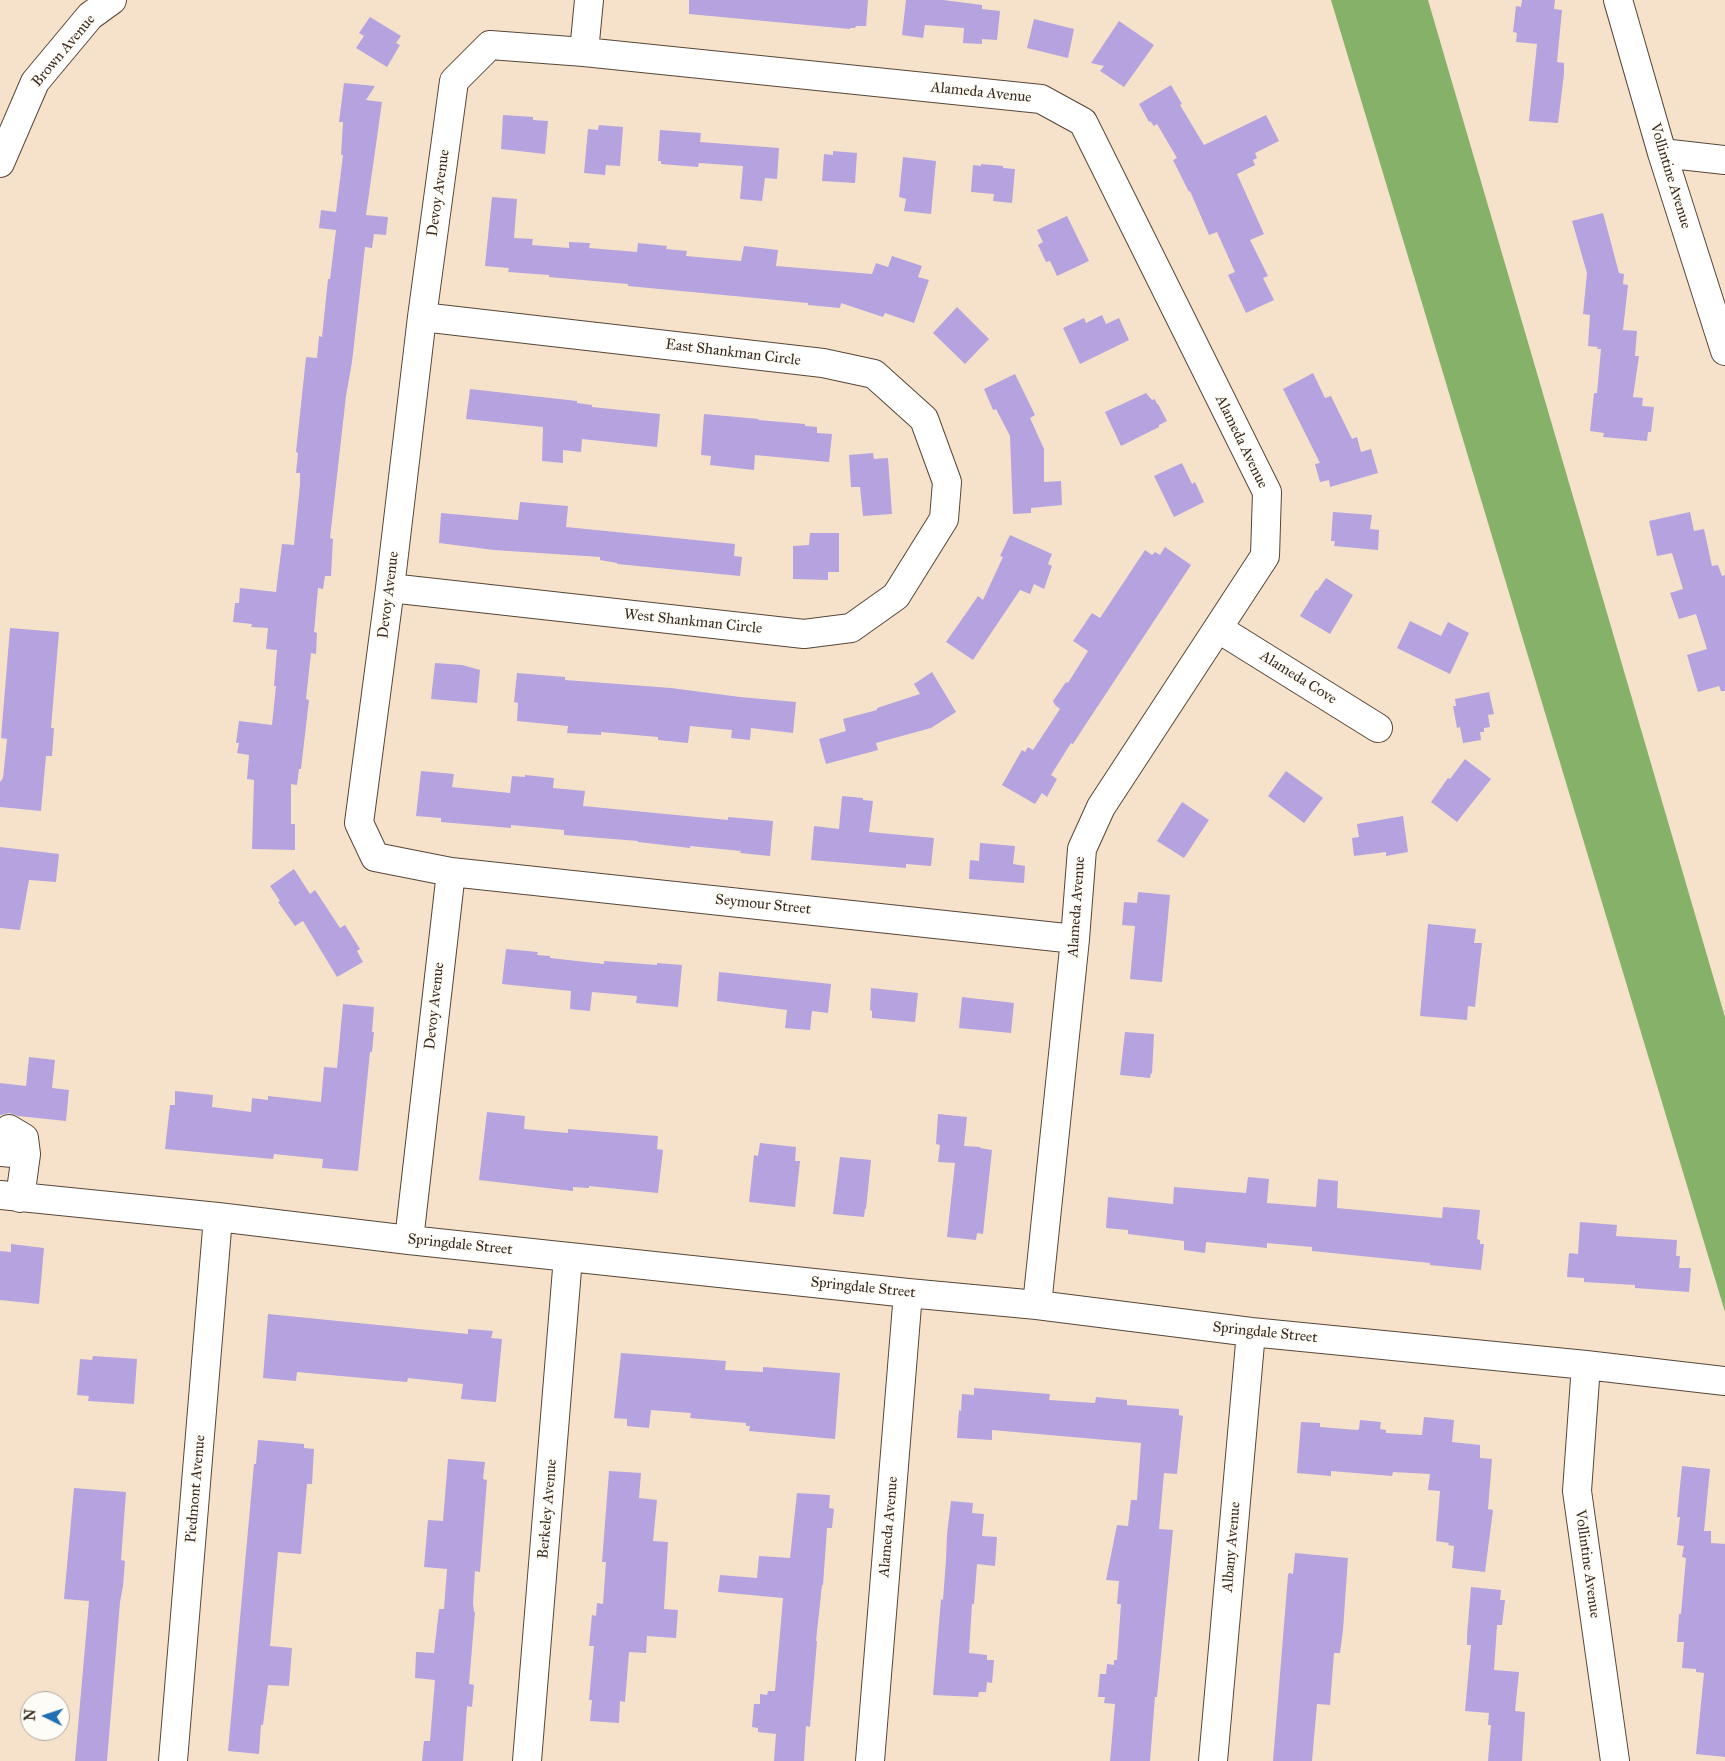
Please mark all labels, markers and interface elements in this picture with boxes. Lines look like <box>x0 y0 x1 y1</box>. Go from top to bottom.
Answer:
street label: Brown Avenue <box>28 11 100 91</box>
street label: Alameda Avenue <box>930 79 1032 107</box>
street label: Vollintine Avenue <box>1645 121 1695 231</box>
street label: Devoy Avenue <box>424 148 454 238</box>
street label: East Shankman Circle <box>664 336 802 370</box>
street label: Alameda Avenue <box>1211 392 1271 492</box>
street label: Devoy Avenue <box>375 550 403 640</box>
street label: West Shankman Circle <box>623 606 763 638</box>
street label: Alameda Cove <box>1256 647 1340 709</box>
street label: Alameda Avenue <box>1064 856 1090 958</box>
street label: Seymour Street <box>714 891 812 919</box>
street label: Devoy Avenue <box>421 961 449 1051</box>
street label: Springdale Street <box>407 1231 513 1259</box>
street label: Springdale Street <box>810 1274 916 1302</box>
street label: Springdale Street <box>1212 1319 1318 1347</box>
street label: Piedmont Avenue <box>182 1434 210 1544</box>
street label: Berkeley Avenue <box>535 1458 561 1560</box>
street label: Alameda Avenue <box>876 1476 902 1578</box>
street label: Albany Avenue <box>1219 1501 1245 1593</box>
street label: Vollintine Avenue <box>1570 1509 1604 1619</box>
north arrow <box>20 1691 70 1741</box>
text: N <box>22 1708 39 1722</box>

